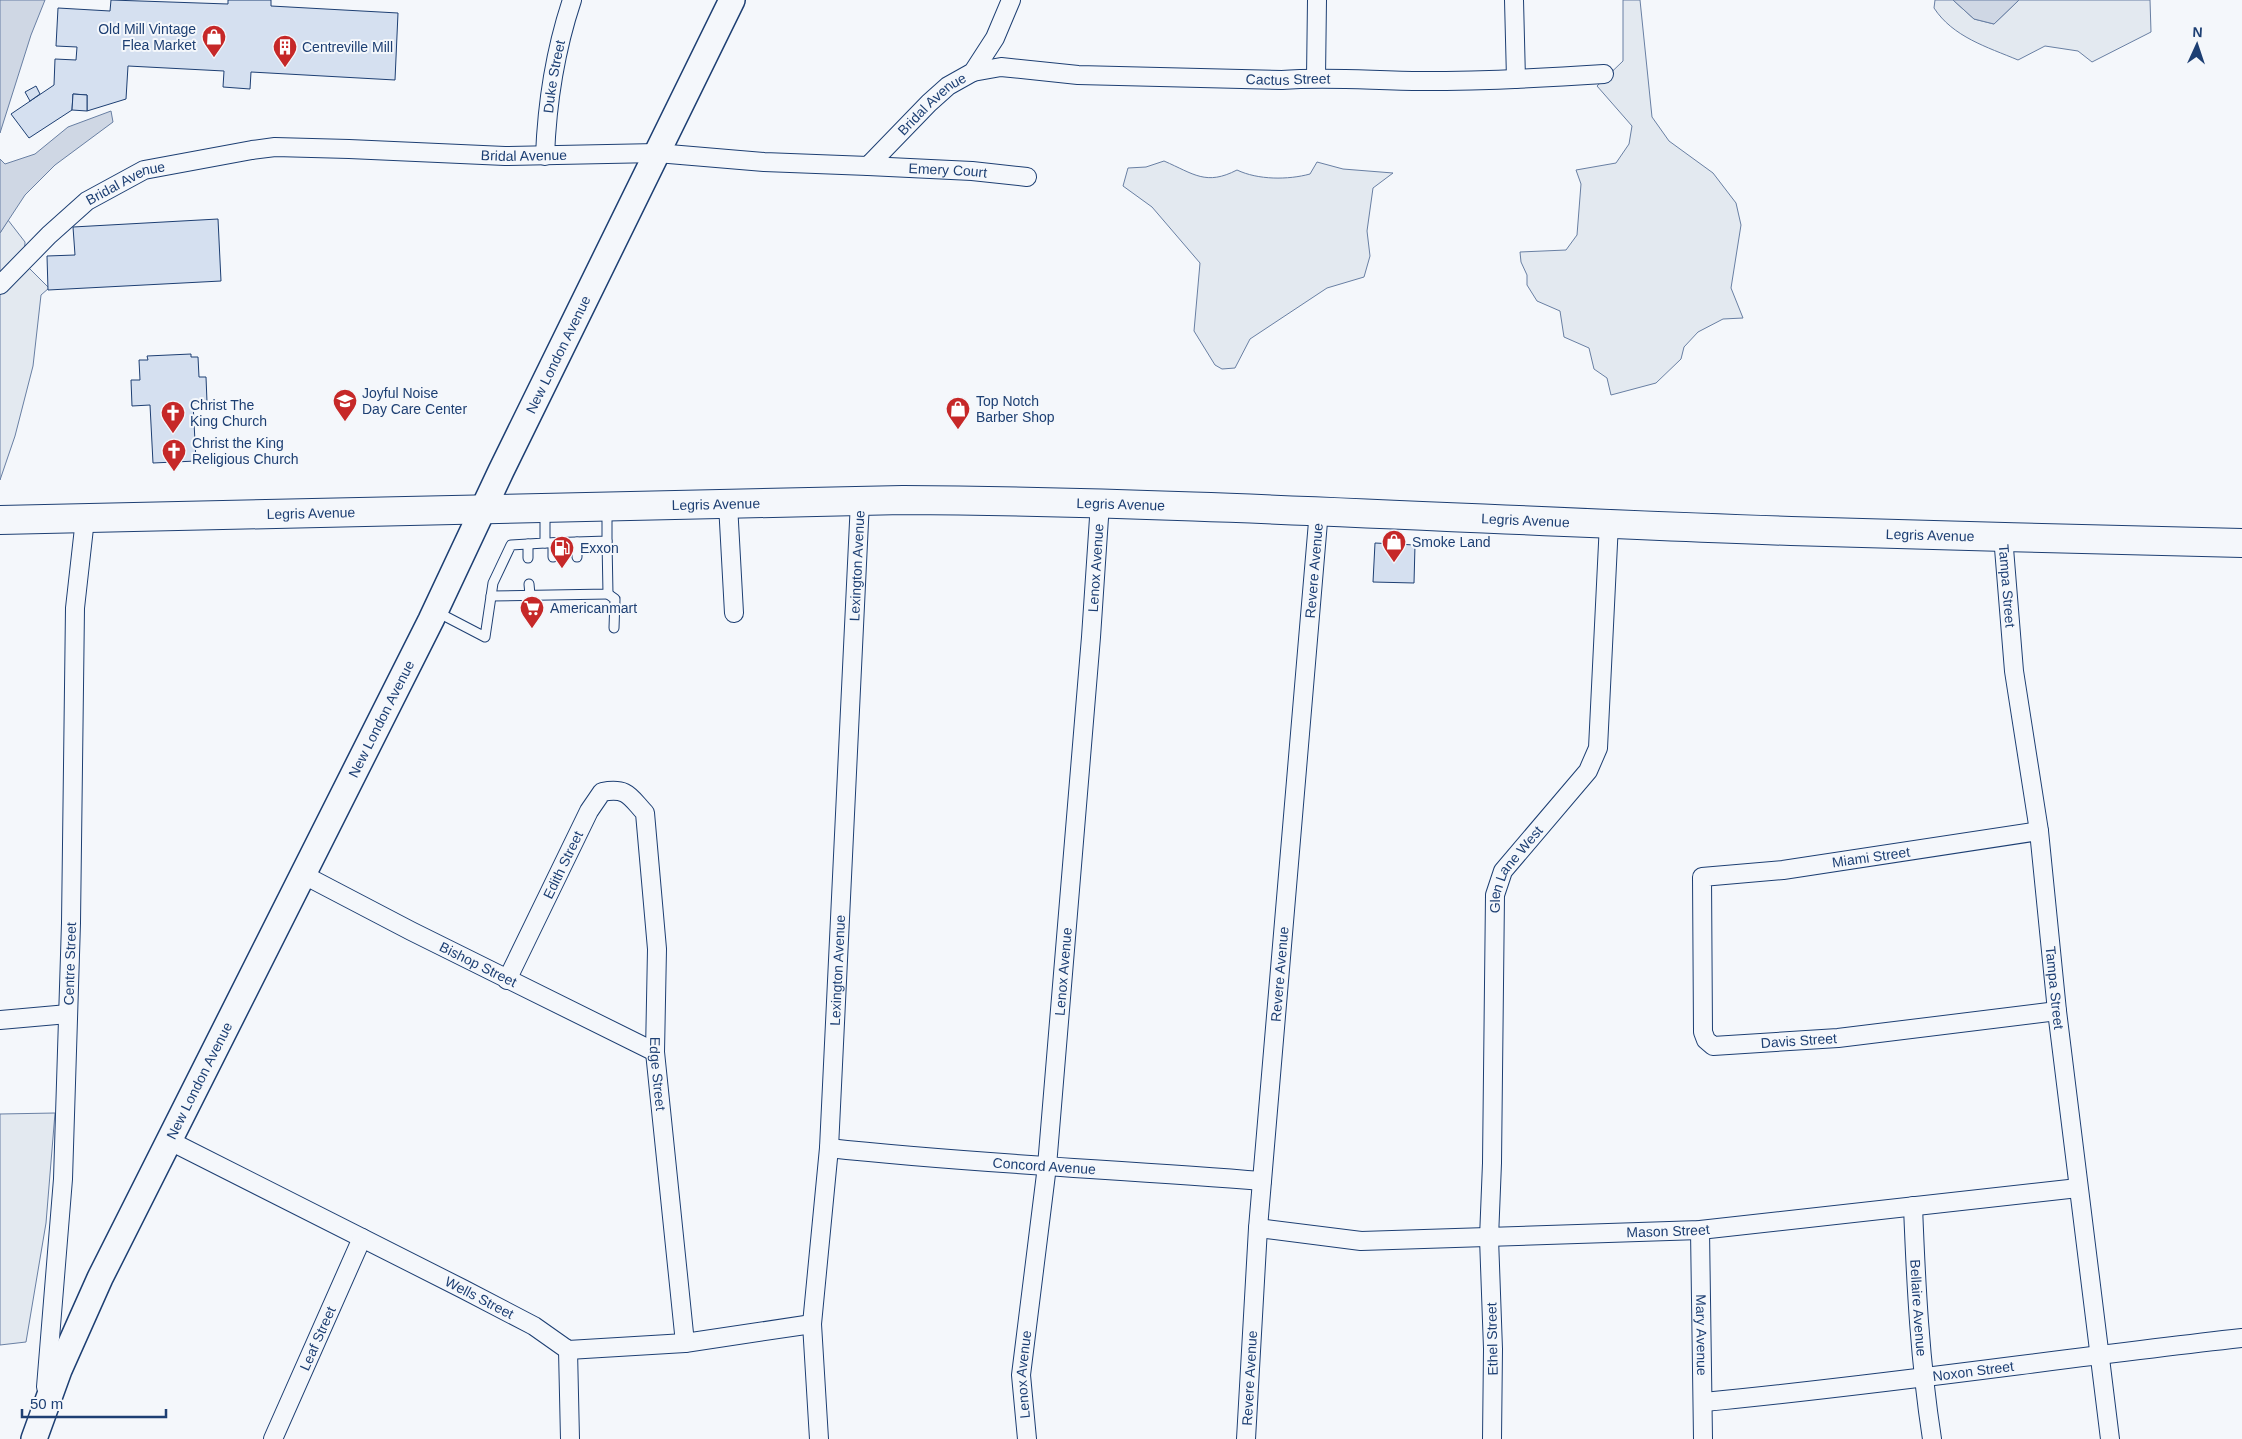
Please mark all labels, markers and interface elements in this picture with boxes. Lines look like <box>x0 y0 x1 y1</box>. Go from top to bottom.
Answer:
north arrow <box>2172 20 2222 70</box>
place label: Old Mill Vintage Flea Market <box>98 21 196 53</box>
shop icon: Old Mill Vintage Flea Market <box>201 24 227 58</box>
text: N <box>2192 24 2203 40</box>
building icon: Centreville Mill <box>272 34 298 68</box>
street label: Duke Street <box>540 38 568 114</box>
place label: Centreville Mill <box>302 39 393 55</box>
street label: Bridal Avenue <box>894 69 969 138</box>
street label: Cactus Street <box>1245 70 1331 88</box>
street label: Bridal Avenue <box>480 147 567 164</box>
street label: Bridal Avenue <box>83 158 167 208</box>
street label: Emery Court <box>908 160 988 181</box>
street label: New London Avenue <box>523 293 594 416</box>
place label: Joyful Noise Day Care Center <box>362 385 467 417</box>
school or university icon: Joyful Noise Day Care Center <box>332 388 358 422</box>
place label: Top Notch Barber Shop <box>976 393 1055 425</box>
shop icon: Top Notch Barber Shop <box>945 396 971 430</box>
place label: Christ The King Church <box>190 397 267 429</box>
church icon: Christ The King Church <box>160 400 186 434</box>
place label: Christ the King Religious Church <box>192 435 299 467</box>
church icon: Christ the King Religious Church <box>161 438 187 472</box>
street label: Legris Avenue <box>671 495 760 513</box>
street label: Legris Avenue <box>1076 495 1165 514</box>
street label: Legris Avenue <box>266 504 356 522</box>
street label: Lexington Avenue <box>846 510 868 622</box>
street label: Legris Avenue <box>1481 510 1570 530</box>
street label: Revere Avenue <box>1302 522 1326 619</box>
street label: Lenox Avenue <box>1085 523 1107 613</box>
street label: Legris Avenue <box>1886 526 1975 544</box>
shop icon: Smoke Land <box>1381 529 1407 563</box>
place label: Smoke Land <box>1412 534 1491 550</box>
fuel station icon: Exxon <box>549 535 575 569</box>
place label: Exxon <box>580 540 619 556</box>
street label: Tampa Street <box>1996 544 2018 628</box>
supermarket icon: Americanmart <box>519 595 545 629</box>
place label: Americanmart <box>550 600 637 616</box>
street label: New London Avenue <box>345 657 418 780</box>
street label: Glen Lane West <box>1487 823 1546 913</box>
street label: Edith Street <box>540 828 586 901</box>
street label: Miami Street <box>1831 844 1911 870</box>
street label: Lexington Avenue <box>827 914 848 1026</box>
street label: Centre Street <box>60 922 79 1006</box>
street label: Revere Avenue <box>1268 926 1292 1023</box>
street label: Lenox Avenue <box>1052 927 1075 1016</box>
street label: Bishop Street <box>437 938 520 990</box>
street label: Tampa Street <box>2043 946 2067 1030</box>
street label: New London Avenue <box>163 1019 236 1142</box>
street label: Davis Street <box>1760 1030 1838 1051</box>
street label: Edge Street <box>647 1037 669 1111</box>
street label: Concord Avenue <box>992 1154 1097 1177</box>
street label: Mason Street <box>1626 1221 1711 1240</box>
street label: Bellaire Avenue <box>1907 1259 1930 1357</box>
street label: Wells Street <box>442 1273 517 1322</box>
street label: Mary Avenue <box>1693 1294 1710 1376</box>
street label: Ethel Street <box>1483 1302 1501 1376</box>
street label: Leaf Street <box>296 1304 339 1373</box>
street label: Lenox Avenue <box>1013 1329 1035 1419</box>
street label: Revere Avenue <box>1239 1330 1260 1426</box>
street label: Noxon Street <box>1932 1358 2015 1384</box>
scale bar <box>22 1386 166 1418</box>
text: 50 m <box>30 1395 63 1412</box>

